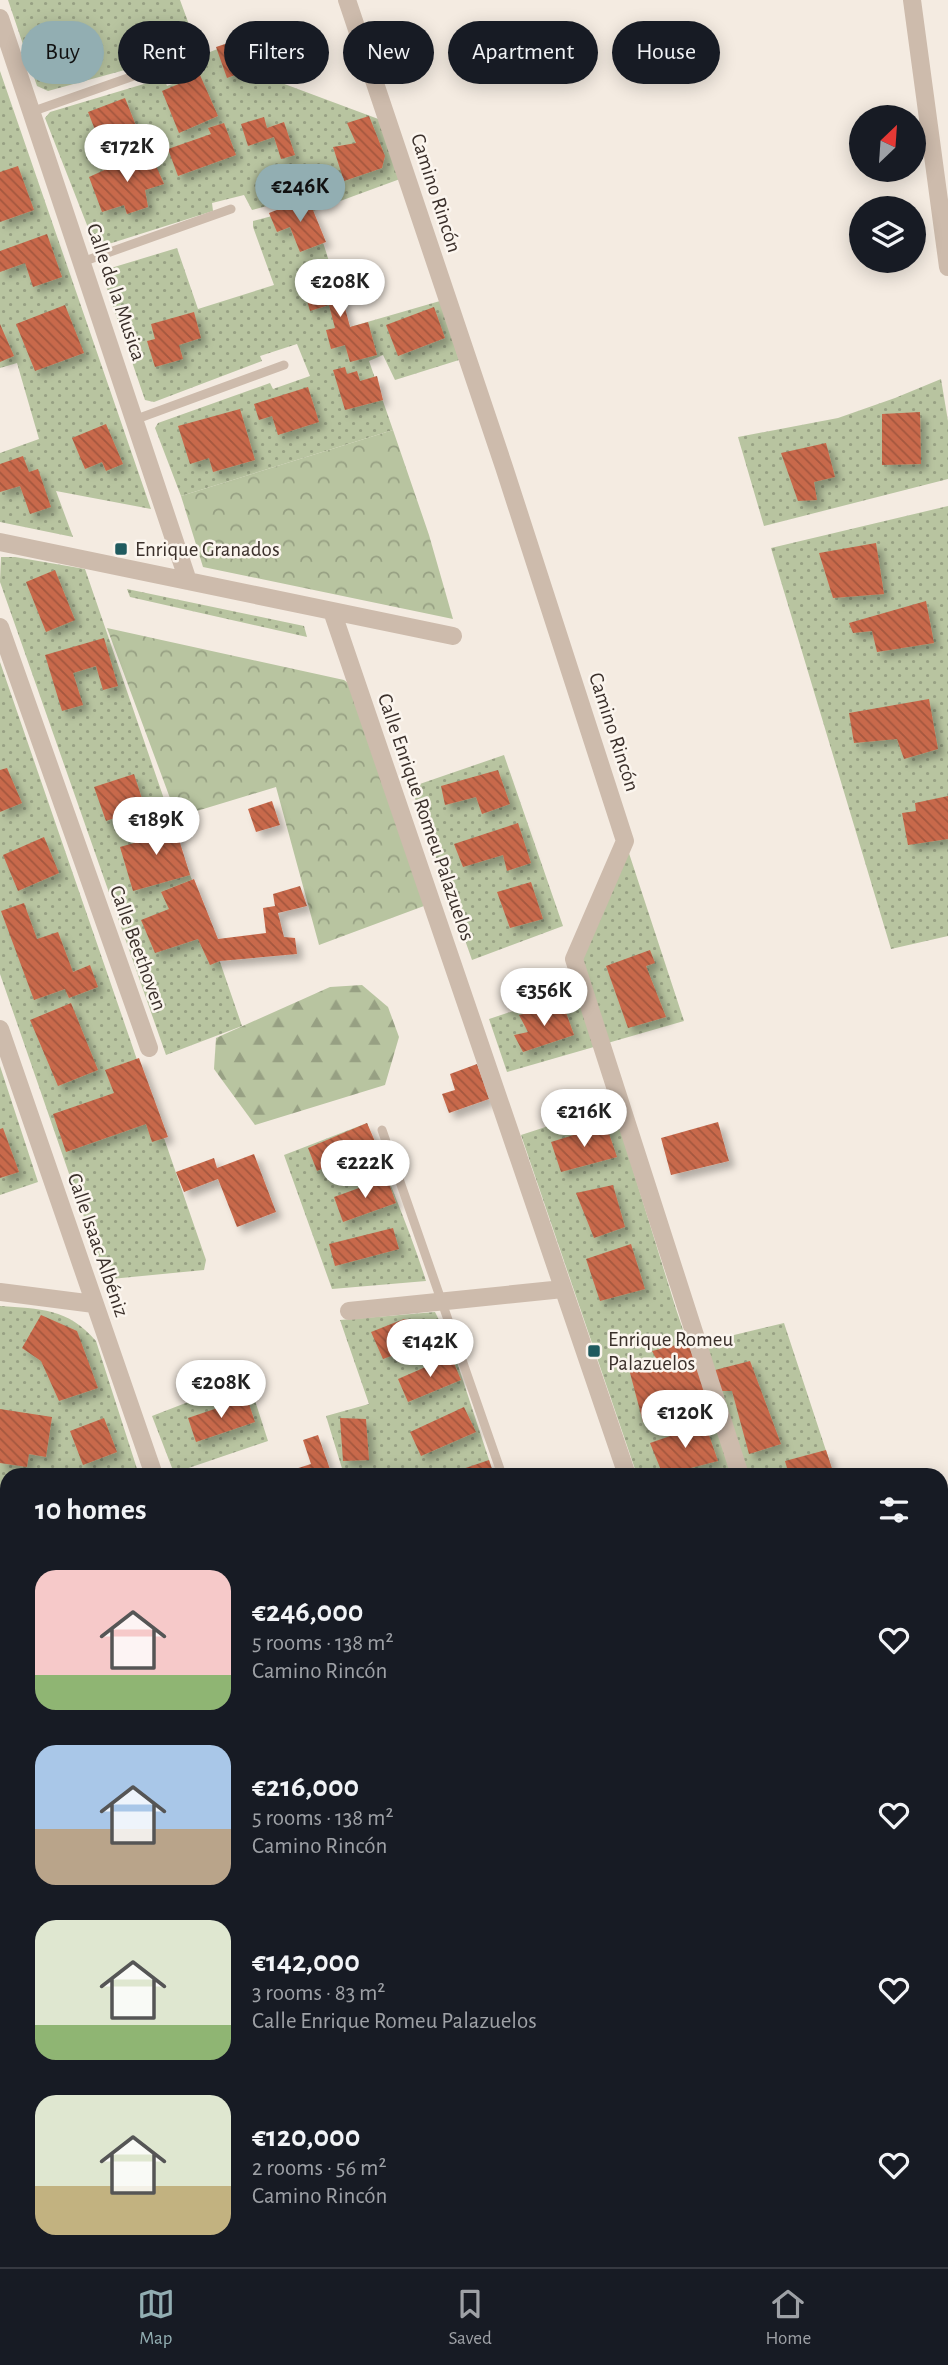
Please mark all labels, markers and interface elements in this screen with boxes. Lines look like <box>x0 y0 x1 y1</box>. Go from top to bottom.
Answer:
chip: Buy <box>21 21 104 84</box>
chip: Rent <box>118 21 210 84</box>
chip: Filters <box>224 21 329 84</box>
chip: New <box>343 21 434 84</box>
chip: Apartment <box>448 21 598 84</box>
chip: House <box>612 21 720 84</box>
north arrow <box>849 105 926 182</box>
map controls <box>849 105 926 273</box>
pin: €172K <box>78 124 176 184</box>
street label: Camino Rincón <box>407 131 465 255</box>
text: €172K <box>100 135 154 158</box>
pin: €246K <box>251 164 349 224</box>
text: €246K <box>271 175 329 198</box>
button: layers <box>849 196 926 273</box>
street label: Calle de la Musica <box>83 221 149 364</box>
pin: €208K <box>291 260 389 319</box>
text: €208K <box>311 270 369 293</box>
place label: Enrique Granados <box>135 539 280 560</box>
marker: Enrique Granados <box>113 541 129 557</box>
street label: Camino Rincón <box>585 670 643 794</box>
street label: Calle Enrique Romeu Palazuelos <box>374 691 478 943</box>
pin: €189K <box>107 798 205 857</box>
text: €189K <box>129 808 183 831</box>
street label: Calle Beethoven <box>106 883 170 1013</box>
pin: €356K <box>495 968 593 1028</box>
text: €356K <box>516 979 572 1002</box>
pin: €216K <box>535 1090 633 1149</box>
text: €216K <box>557 1100 611 1123</box>
pin: €222K <box>316 1140 414 1200</box>
text: €222K <box>337 1151 393 1174</box>
street label: Calle Isaac Albéniz <box>64 1170 132 1320</box>
pin: €142K <box>381 1320 479 1379</box>
place label: Enrique Romeu Palazuelos <box>608 1329 733 1374</box>
text: €142K <box>403 1330 457 1353</box>
marker: Enrique Romeu Palazuelos <box>586 1343 602 1359</box>
pin: €208K <box>172 1360 270 1420</box>
text: €208K <box>192 1371 250 1394</box>
pin: €120K <box>636 1390 734 1450</box>
text: €120K <box>657 1401 713 1424</box>
icon: filters <box>875 1491 913 1529</box>
text: 10 homes <box>35 1495 146 1525</box>
text: €246,000 <box>252 1597 363 1627</box>
icon: home <box>91 1598 175 1682</box>
icon: heart <box>875 1621 913 1659</box>
text: 5 rooms · 138 m² <box>252 1632 393 1655</box>
text: Camino Rincón <box>252 1660 387 1683</box>
text: €216,000 <box>252 1772 359 1802</box>
icon: home <box>91 1773 175 1857</box>
icon: heart <box>875 1796 913 1834</box>
text: 5 rooms · 138 m² <box>252 1807 393 1830</box>
text: Camino Rincón <box>252 1835 387 1858</box>
text: €142,000 <box>252 1947 360 1977</box>
icon: home <box>91 1948 175 2032</box>
icon: heart <box>875 1971 913 2009</box>
text: 3 rooms · 83 m² <box>252 1982 385 2005</box>
text: Calle Enrique Romeu Palazuelos <box>252 2010 537 2033</box>
text: €120,000 <box>252 2122 360 2152</box>
icon: home <box>91 2123 175 2207</box>
icon: heart <box>875 2146 913 2184</box>
text: 2 rooms · 56 m² <box>252 2157 386 2180</box>
text: Camino Rincón <box>252 2185 387 2208</box>
tab: Map <box>137 2285 175 2350</box>
tab: Saved <box>448 2285 492 2350</box>
tab: Home <box>765 2285 811 2350</box>

